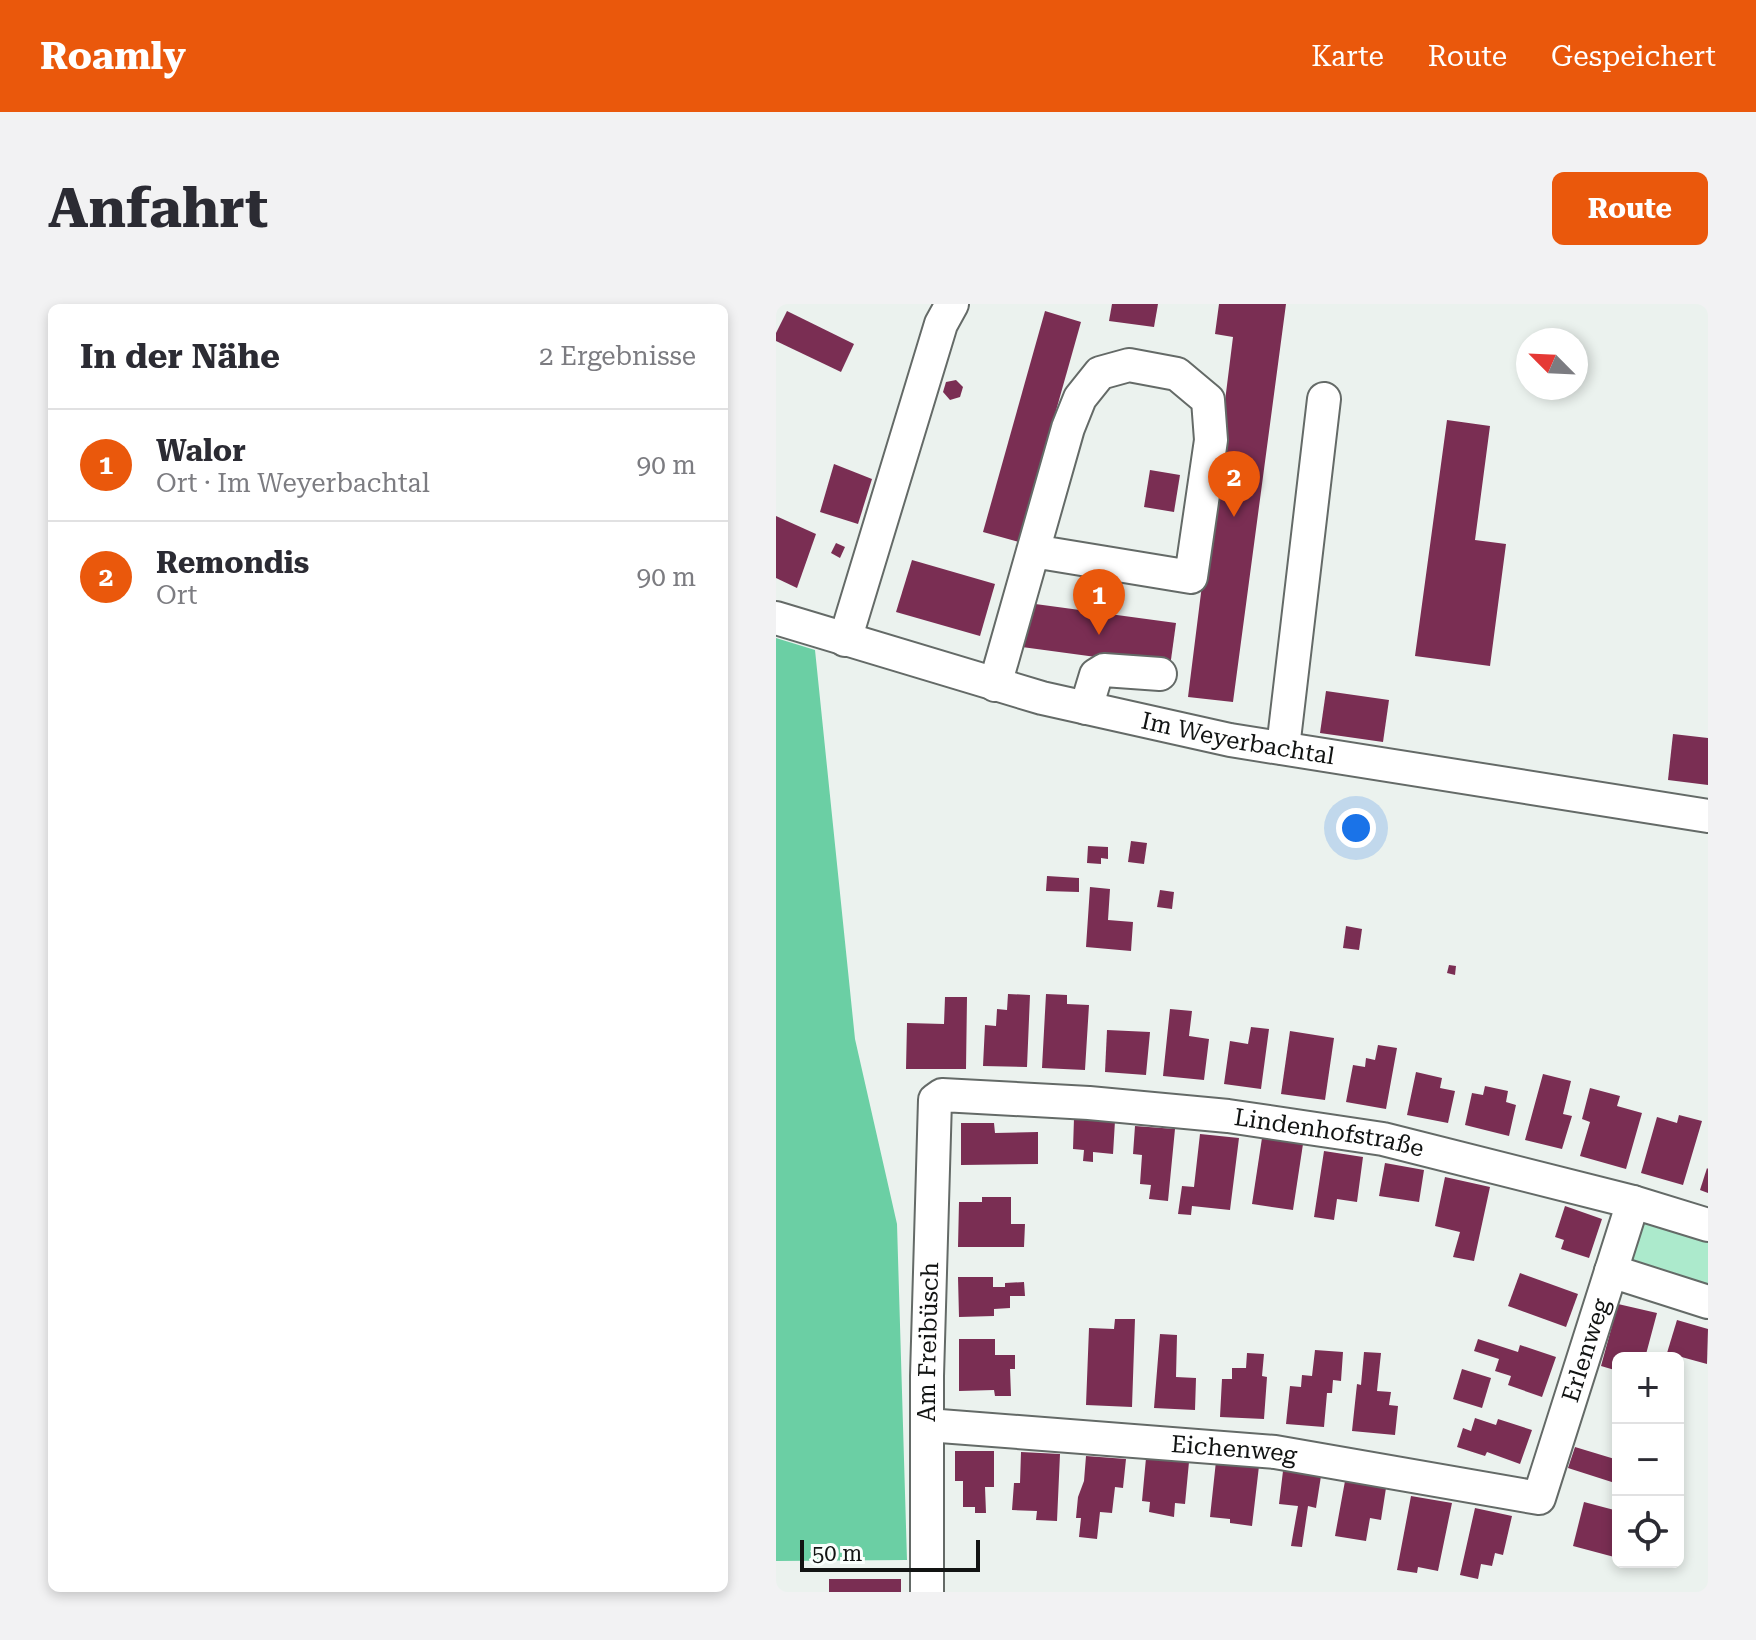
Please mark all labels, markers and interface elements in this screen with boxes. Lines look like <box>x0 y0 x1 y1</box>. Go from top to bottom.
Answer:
text: Roamly <box>40 34 186 78</box>
text: Karte <box>1311 40 1384 73</box>
text: Route <box>1428 40 1507 73</box>
text: Gespeichert <box>1551 40 1716 73</box>
button: Route <box>1552 172 1708 245</box>
text: Anfahrt <box>48 175 268 241</box>
north arrow <box>1516 328 1588 400</box>
text: In der Nähe <box>80 336 280 376</box>
text: 2 Ergebnisse <box>539 341 696 371</box>
text: Walor <box>156 433 246 468</box>
text: 1 <box>99 450 113 480</box>
text: 90 m <box>637 450 696 480</box>
pin: 2 <box>1208 451 1260 517</box>
text: Ort · Im Weyerbachtal <box>156 468 430 498</box>
text: Remondis <box>156 545 309 580</box>
text: 2 <box>99 562 113 592</box>
text: 90 m <box>637 562 696 592</box>
pin: 1 <box>1073 569 1125 635</box>
text: Ort <box>156 580 197 610</box>
street label: Im Weyerbachtal <box>1139 707 1337 770</box>
your location <box>1336 808 1376 848</box>
street label: Lindenhofstraße <box>1232 1103 1427 1163</box>
street label: Am Freibüsch <box>913 1262 944 1422</box>
street label: Erlenweg <box>1556 1295 1616 1406</box>
map controls <box>1612 1352 1684 1568</box>
button: + <box>1612 1352 1684 1424</box>
button: − <box>1612 1424 1684 1496</box>
street label: Eichenweg <box>1170 1430 1300 1470</box>
button: locate <box>1612 1496 1684 1568</box>
scale bar <box>800 1536 980 1572</box>
text: 50 m <box>812 1541 862 1566</box>

